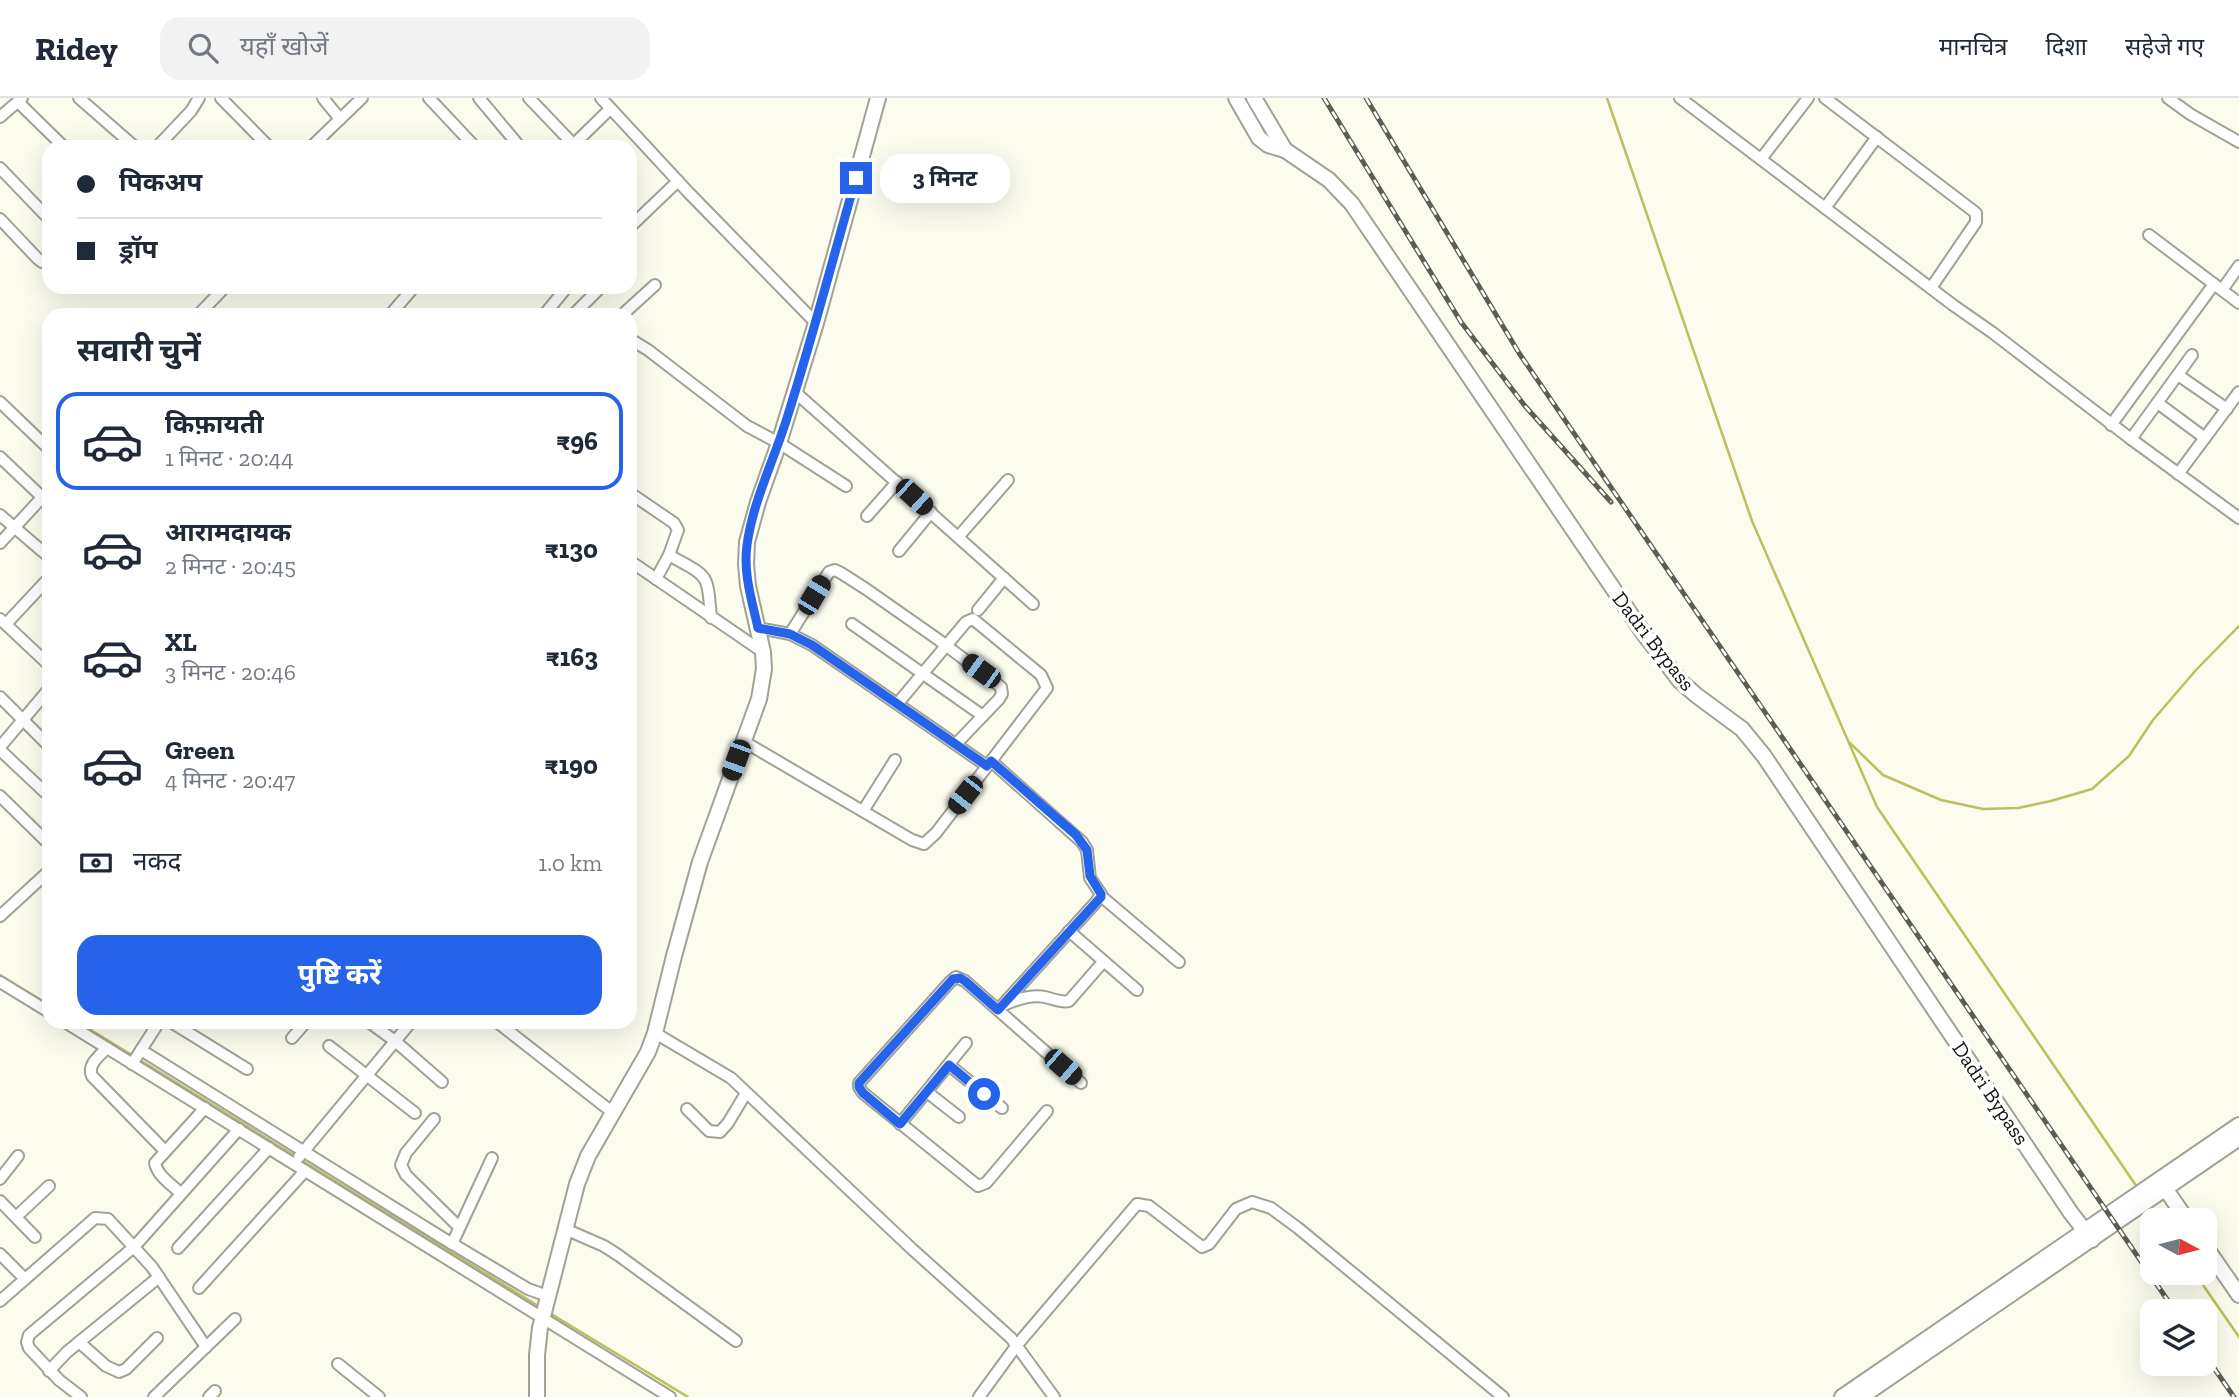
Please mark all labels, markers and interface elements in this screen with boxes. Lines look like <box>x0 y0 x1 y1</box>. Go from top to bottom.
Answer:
search box <box>160 17 650 80</box>
text: Ridey <box>35 29 118 68</box>
icon: search <box>184 29 222 67</box>
text: यहाँ खोजें <box>240 30 328 62</box>
text: मानचित्र <box>1939 32 2007 61</box>
text: दिशा <box>2045 32 2087 61</box>
text: सहेजे गए <box>2125 32 2204 61</box>
callout: 3 मिनट <box>880 154 1010 202</box>
route end <box>840 162 872 194</box>
text: 3 मिनट <box>913 164 977 192</box>
text: पिकअप <box>119 166 202 198</box>
text: ड्रॉप <box>119 233 157 265</box>
text: सवारी चुनें <box>77 331 201 369</box>
text: किफ़ायती <box>165 408 264 440</box>
icon: car <box>81 410 144 473</box>
text: ₹96 <box>556 425 598 457</box>
text: 1 मिनट · 20:44 <box>165 444 294 472</box>
car <box>892 475 937 519</box>
text: आरामदायक <box>165 516 291 548</box>
icon: car <box>81 518 144 581</box>
text: ₹130 <box>545 533 598 565</box>
text: 2 मिनट · 20:45 <box>165 552 296 580</box>
car <box>795 572 834 618</box>
street label: Dadri Bypass <box>1607 586 1701 696</box>
icon: car <box>81 626 144 689</box>
text: XL <box>165 626 197 658</box>
text: ₹163 <box>546 641 598 673</box>
car <box>958 650 1005 692</box>
text: 3 मिनट · 20:46 <box>165 658 296 686</box>
icon: car <box>81 734 144 797</box>
text: Green <box>165 734 235 766</box>
car <box>719 737 754 783</box>
text: ₹190 <box>545 749 598 781</box>
text: 4 मिनट · 20:47 <box>165 766 295 794</box>
car <box>944 772 987 818</box>
icon: cash <box>77 844 115 882</box>
text: नकद <box>133 845 181 877</box>
text: 1.0 km <box>538 849 602 877</box>
button: पुष्टि करें <box>77 935 602 1015</box>
street label: Dadri Bypass <box>1947 1037 2035 1149</box>
car <box>1041 1045 1086 1089</box>
route start <box>968 1078 1000 1110</box>
north arrow <box>2140 1208 2217 1284</box>
map controls <box>2140 1208 2217 1376</box>
button: layers <box>2140 1299 2217 1376</box>

